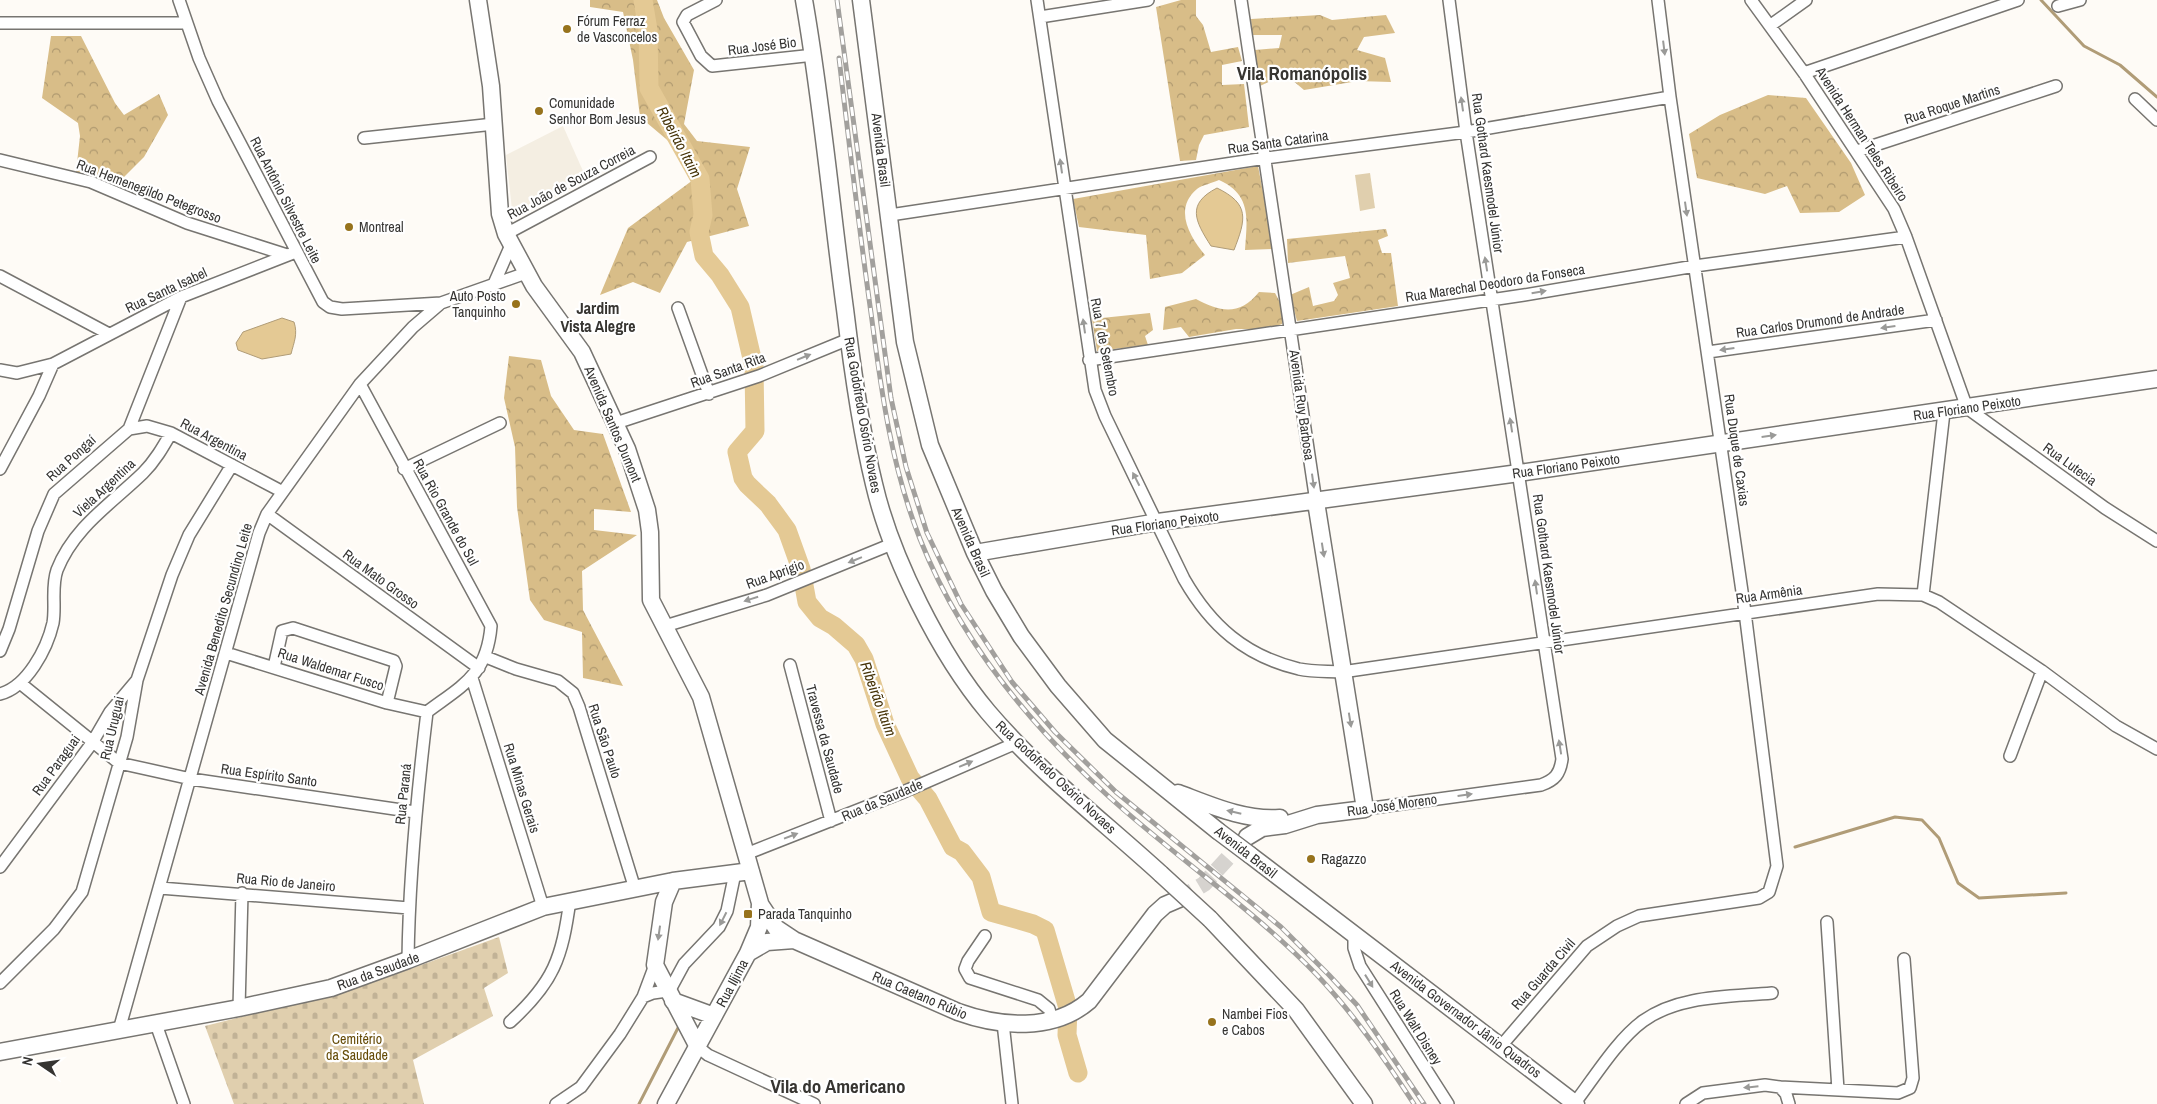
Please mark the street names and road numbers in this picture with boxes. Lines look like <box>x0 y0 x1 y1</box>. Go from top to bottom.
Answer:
street label: Rua José Bio <box>727 33 797 59</box>
street label: Avenida Herman Teles Ribeiro <box>1811 63 1912 205</box>
street label: Rua Roque Martins <box>1902 80 2002 128</box>
street label: Rua Gothard Kaesmodel Júnior <box>1468 92 1508 254</box>
street label: Avenida Brasil <box>867 111 894 188</box>
street label: Rua Santa Catarina <box>1226 126 1330 158</box>
street label: Rua Antônio Silvestre Leite <box>246 134 326 266</box>
street label: Rua João de Souza Correia <box>504 140 639 223</box>
street label: Rua Hemenegildo Petegrosso <box>74 155 224 227</box>
street label: Rua Marechal Deodoro da Fonseca <box>1404 260 1587 306</box>
street label: Rua Santa Isabel <box>122 263 210 317</box>
street label: Rua 7 de Setembro <box>1087 296 1123 398</box>
street label: Rua Carlos Drumond de Andrade <box>1735 300 1905 342</box>
street label: Rua Godofredo Osório Novaes <box>840 336 886 495</box>
street label: Rua Santa Rita <box>688 348 769 392</box>
street label: Avenida Ruy Barbosa <box>1285 348 1319 462</box>
street label: Avenida Santos Dumont <box>580 362 646 485</box>
street label: Rua Floriano Peixoto <box>1912 392 2022 424</box>
street label: Rua Duque de Caxias <box>1720 393 1754 507</box>
street label: Rua Argentina <box>177 414 251 464</box>
street label: Rua Pongaí <box>42 430 100 485</box>
street label: Rua Lutecia <box>2040 439 2101 490</box>
street label: Rua Floriano Peixoto <box>1511 450 1621 482</box>
street label: Viela Argentina <box>69 454 139 521</box>
street label: Rua Rio Grande do Sul <box>409 455 483 569</box>
street label: Rua Gothard Kaesmodel Júnior <box>1529 493 1569 655</box>
street label: Avenida Brasil <box>947 503 994 580</box>
street label: Rua Floriano Peixoto <box>1110 507 1220 539</box>
street label: Avenida Benedito Secundino Leite <box>190 521 256 698</box>
street label: Rua Mato Grosso <box>339 545 423 613</box>
street label: Rua Aprigio <box>743 555 807 593</box>
street label: Rua Armênia <box>1735 580 1804 608</box>
street label: Rua Waldemar Fusco <box>276 643 386 695</box>
street label: Travessa da Saudade <box>802 683 848 795</box>
street label: Rua Uruguai <box>96 694 128 762</box>
street label: Rua São Paulo <box>585 701 625 781</box>
street label: Rua Godofredo Osório Novaes <box>992 716 1120 838</box>
street label: Rua Paraguai <box>28 731 84 799</box>
street label: Rua Minas Gerais <box>500 741 544 835</box>
street label: Rua Espírito Santo <box>220 759 318 791</box>
street label: Rua Paraná <box>391 762 415 825</box>
street label: Rua da Saudade <box>839 775 925 825</box>
street label: Rua José Moreno <box>1346 790 1438 820</box>
street label: Avenida Brasil <box>1210 821 1281 882</box>
street label: Rua Rio de Janeiro <box>236 869 336 895</box>
street label: Rua Guarda Civil <box>1507 935 1579 1013</box>
street label: Rua da Saudade <box>334 948 422 994</box>
street label: Rua Iljima <box>712 955 752 1010</box>
street label: Avenida Governador Jânio Quadros <box>1386 956 1545 1082</box>
street label: Rua Caetano Rúbio <box>870 967 970 1023</box>
street label: Rua Walt Disney <box>1386 986 1446 1068</box>

